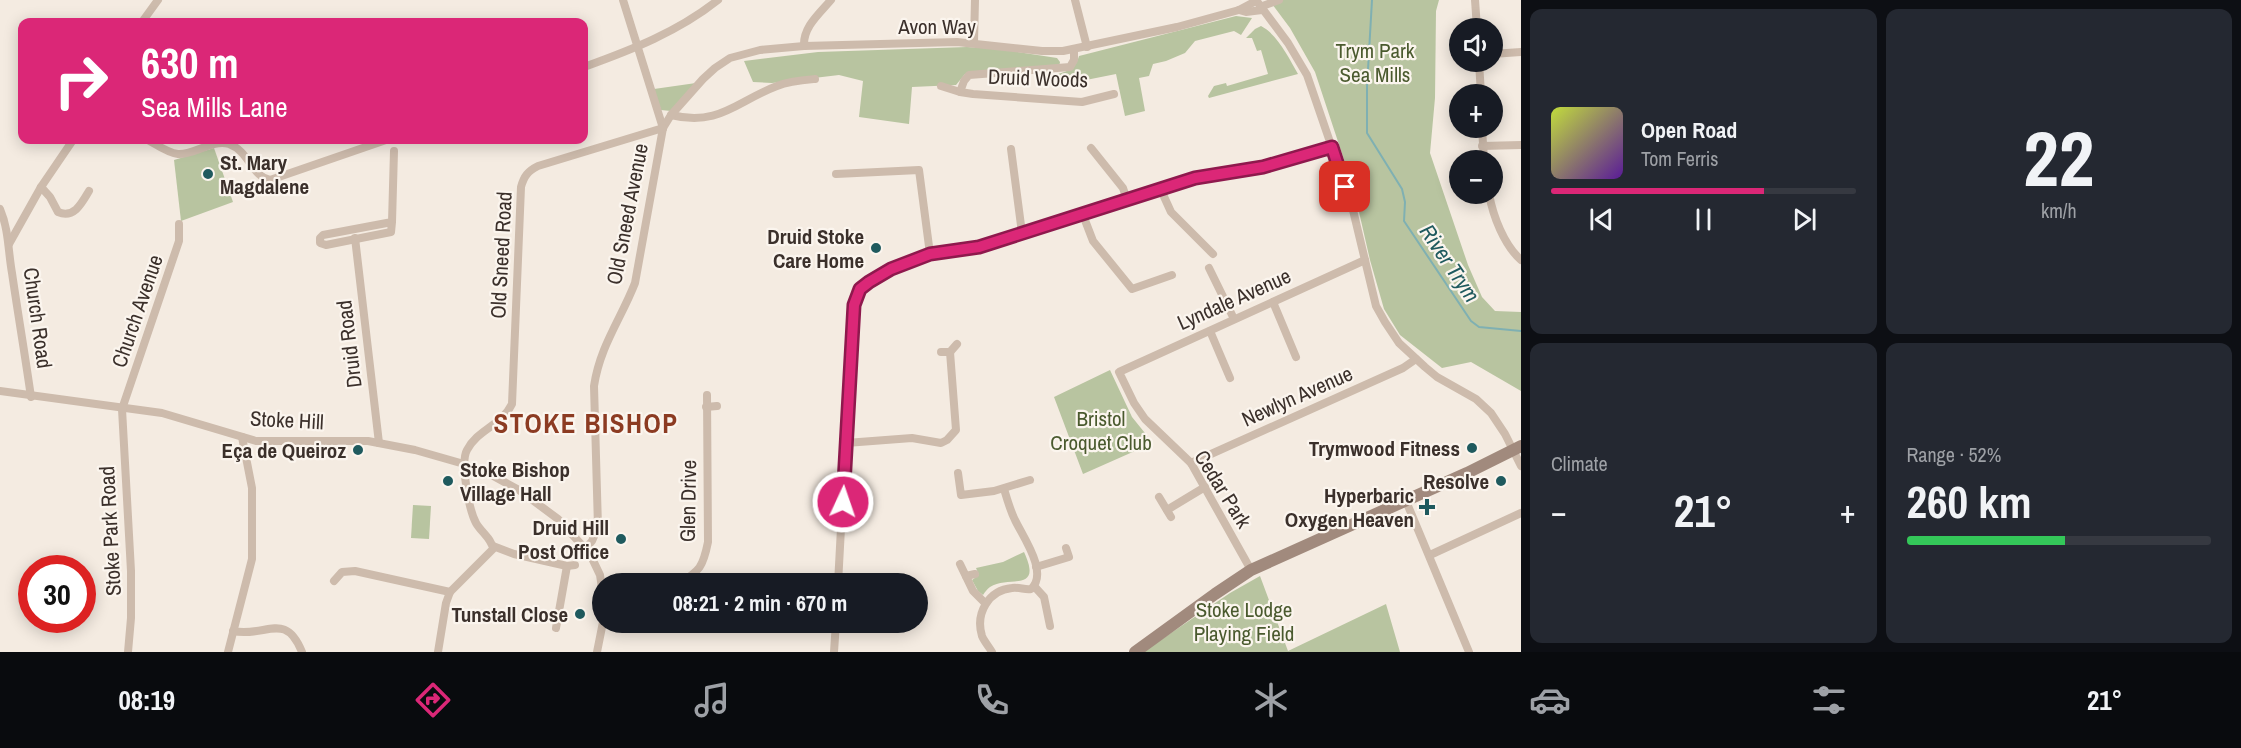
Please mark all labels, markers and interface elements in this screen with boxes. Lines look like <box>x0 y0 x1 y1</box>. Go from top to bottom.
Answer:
street label: Avon Way <box>897 12 976 41</box>
map controls <box>1449 18 1503 204</box>
button: sound <box>1449 18 1503 72</box>
text: 630 m <box>141 35 239 91</box>
park label: Trym Park Sea Mills <box>1336 36 1415 89</box>
icon: right <box>42 42 120 120</box>
street label: Druid Woods <box>987 62 1089 94</box>
button: + <box>1449 84 1503 138</box>
text: Sea Mills Lane <box>141 89 287 125</box>
text: 22 <box>2023 105 2094 210</box>
text: Open Road <box>1641 115 1737 145</box>
street label: Old Sneed Avenue <box>599 141 655 287</box>
text: Tom Ferris <box>1641 145 1719 172</box>
place label: St. Mary Magdalene <box>220 148 309 201</box>
button: − <box>1449 150 1503 204</box>
pin <box>1319 161 1370 212</box>
marker: St. Mary Magdalene <box>201 167 215 181</box>
icon: arrive <box>1328 170 1361 203</box>
street label: Old Sneed Road <box>483 191 519 319</box>
text: km/h <box>2041 197 2077 224</box>
icon: previous <box>1585 203 1618 236</box>
icon: pause <box>1687 203 1720 236</box>
icon: next <box>1788 203 1821 236</box>
water label: River Trym <box>1413 218 1487 308</box>
place label: Druid Stoke Care Home <box>767 222 864 275</box>
marker: Druid Stoke Care Home <box>869 241 883 255</box>
street label: Church Avenue <box>104 251 170 371</box>
street label: Lyndale Avenue <box>1173 261 1295 337</box>
street label: Church Road <box>17 266 59 370</box>
street label: Druid Road <box>329 299 369 389</box>
street label: Newlyn Avenue <box>1237 359 1357 433</box>
street label: Stoke Hill <box>249 404 325 436</box>
park label: Bristol Croquet Club <box>1050 404 1152 457</box>
district label: STOKE BISHOP <box>494 405 678 441</box>
place label: Trymwood Fitness <box>1309 434 1460 463</box>
place label: Eça de Queiroz <box>222 436 346 465</box>
marker: Trymwood Fitness <box>1465 441 1479 455</box>
text: Range · 52% <box>1907 441 2001 468</box>
marker: Eça de Queiroz <box>351 443 365 457</box>
street label: Cedar Park <box>1188 444 1259 534</box>
text: Climate <box>1551 450 1608 477</box>
place label: Stoke Bishop Village Hall <box>460 455 570 508</box>
street label: Glen Drive <box>673 460 703 542</box>
street label: Stoke Park Road <box>92 465 128 597</box>
place label: Resolve <box>1423 467 1489 496</box>
position arrow <box>811 470 875 534</box>
text: 260 km <box>1907 471 2032 532</box>
marker: Stoke Bishop Village Hall <box>441 474 455 488</box>
marker: Resolve <box>1494 474 1508 488</box>
text: 21° <box>1674 480 1733 541</box>
place label: Hyperbaric Oxygen Heaven <box>1285 481 1414 534</box>
text: − <box>1551 489 1567 533</box>
text: + <box>1840 489 1855 533</box>
marker: Hyperbaric Oxygen Heaven <box>1418 498 1436 516</box>
place label: Druid Hill Post Office <box>518 513 609 566</box>
marker: Druid Hill Post Office <box>614 532 628 546</box>
speed limit sign: 30 <box>18 555 96 633</box>
text: 08:21 · 2 min · 670 m <box>673 588 847 618</box>
park label: Stoke Lodge Playing Field <box>1194 595 1294 648</box>
place label: Tunstall Close <box>452 600 568 629</box>
marker: Tunstall Close <box>573 607 587 621</box>
icon: directions <box>412 679 454 721</box>
icon: music <box>691 679 733 721</box>
icon: phone <box>971 679 1013 721</box>
icon: climate <box>1250 679 1292 721</box>
icon: car <box>1529 679 1571 721</box>
icon: filters <box>1808 679 1850 721</box>
text: 08:19 <box>119 682 175 718</box>
text: 21° <box>2087 682 2122 718</box>

